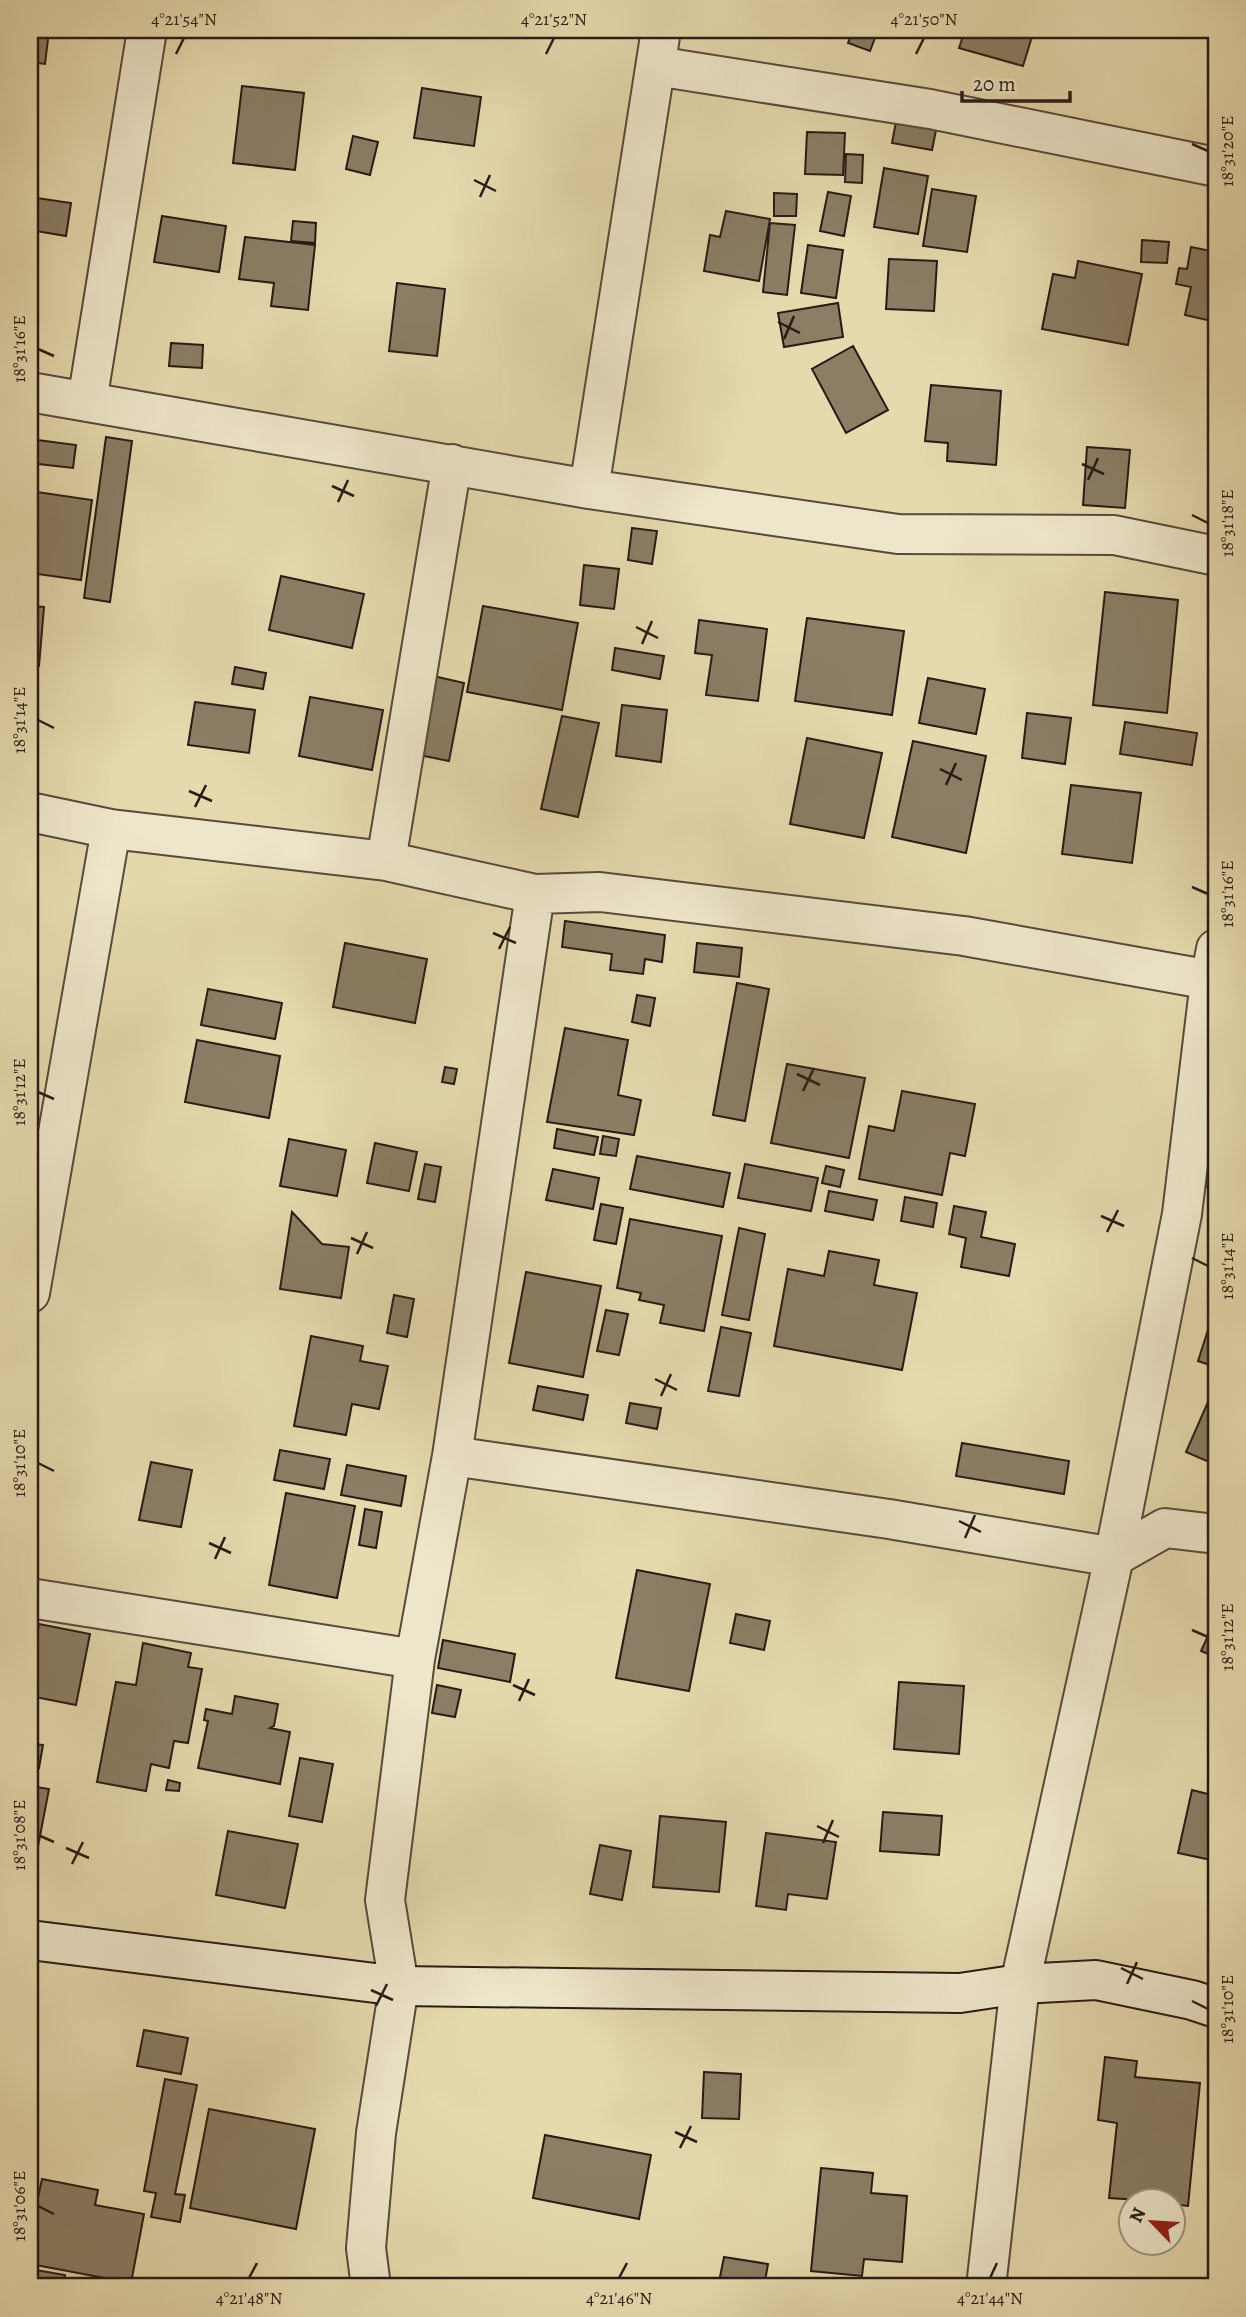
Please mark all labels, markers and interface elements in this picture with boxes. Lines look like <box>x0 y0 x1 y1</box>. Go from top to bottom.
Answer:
text: 4°21'54"N <box>151 7 217 31</box>
text: 4°21'52"N <box>521 7 587 31</box>
text: 4°21'50"N <box>890 7 958 31</box>
scale bar <box>962 60 1071 104</box>
text: 20 m <box>973 70 1016 98</box>
text: 18°31'20"E <box>1215 115 1239 187</box>
text: 18°31'16"E <box>7 315 31 383</box>
text: 18°31'18"E <box>1215 489 1239 557</box>
text: 18°31'14"E <box>7 686 31 754</box>
text: 18°31'16"E <box>1215 860 1239 928</box>
text: 18°31'12"E <box>7 1058 31 1126</box>
text: 18°31'14"E <box>1215 1232 1239 1300</box>
text: 18°31'10"E <box>7 1429 31 1497</box>
text: 18°31'12"E <box>1215 1603 1239 1671</box>
text: 18°31'08"E <box>7 1799 31 1871</box>
text: 18°31'10"E <box>1215 1975 1239 2043</box>
text: 18°31'06"E <box>7 2170 31 2242</box>
north arrow <box>1116 2188 1186 2258</box>
text: N <box>1123 2203 1152 2227</box>
text: 4°21'48"N <box>216 2286 282 2310</box>
text: 4°21'46"N <box>586 2286 652 2310</box>
text: 4°21'44"N <box>957 2286 1023 2310</box>

